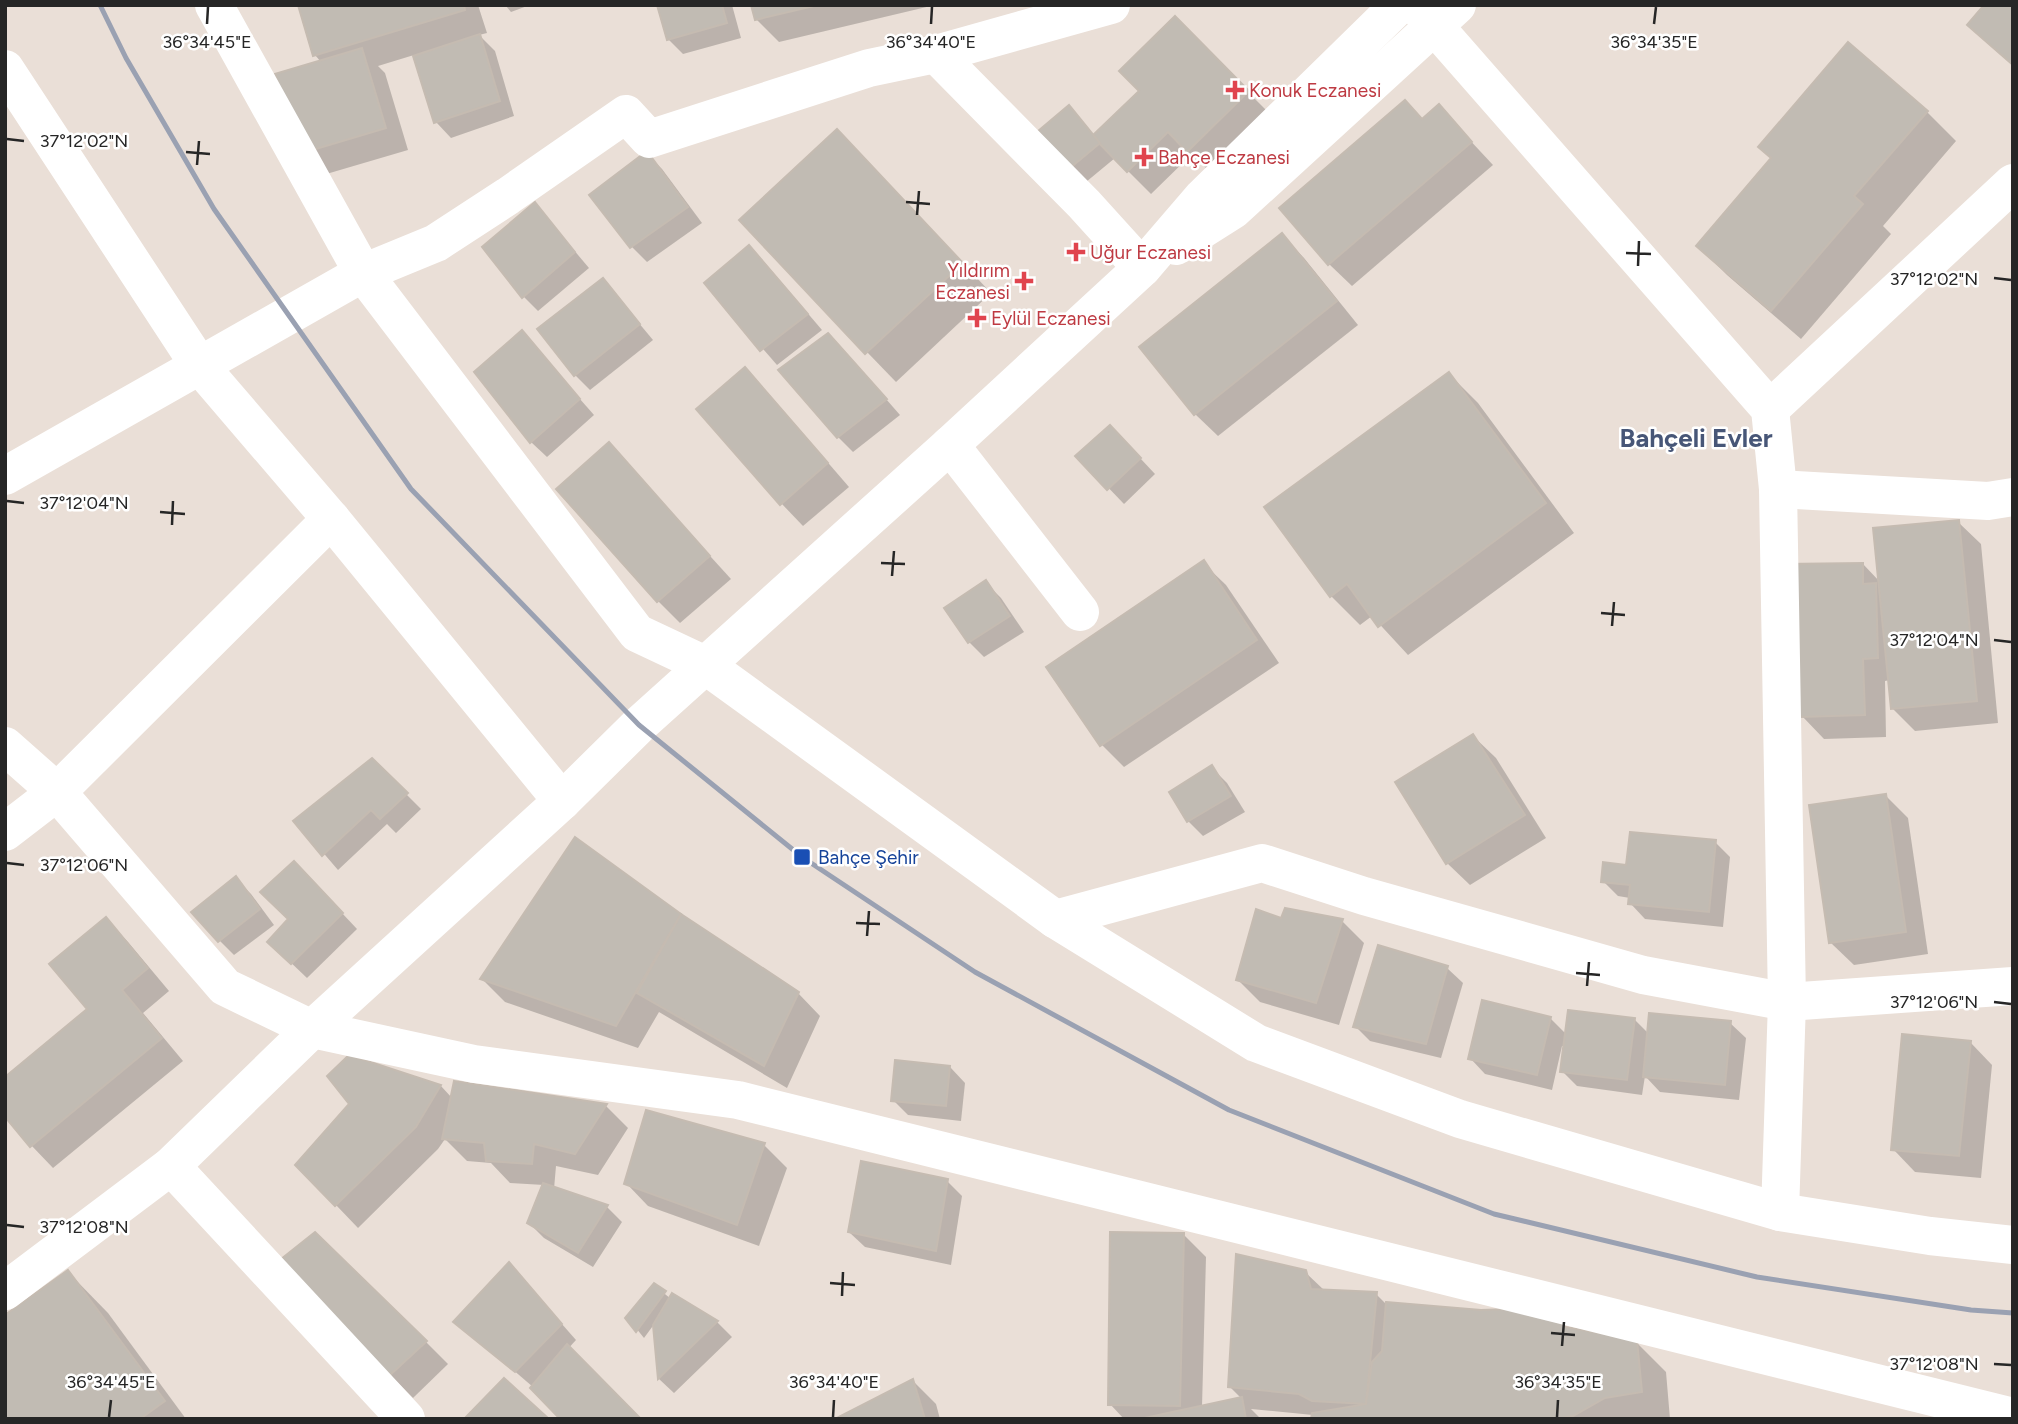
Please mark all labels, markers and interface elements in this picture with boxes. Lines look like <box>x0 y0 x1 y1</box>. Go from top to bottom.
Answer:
text: 36°34'45"E <box>162 31 252 53</box>
text: 36°34'40"E <box>886 31 976 53</box>
text: 36°34'35"E <box>1610 31 1698 53</box>
place label: Konuk Eczanesi <box>1249 79 1381 102</box>
marker: Konuk Eczanesi <box>1227 82 1243 98</box>
text: 37°12'02"N <box>40 130 128 152</box>
place label: Bahçe Eczanesi <box>1158 146 1290 169</box>
marker: Bahçe Eczanesi <box>1136 149 1152 165</box>
place label: Uğur Eczanesi <box>1090 241 1211 264</box>
marker: Uğur Eczanesi <box>1068 244 1084 260</box>
place label: Yıldırım Eczanesi <box>935 259 1010 304</box>
text: 37°12'02"N <box>1890 268 1978 290</box>
marker: Yıldırım Eczanesi <box>1016 273 1032 289</box>
place label: Eylül Eczanesi <box>991 307 1111 330</box>
marker: Eylül Eczanesi <box>969 310 985 326</box>
district label: Bahçeli Evler <box>1619 422 1773 454</box>
text: 37°12'04"N <box>39 492 129 514</box>
text: 37°12'04"N <box>1889 629 1979 651</box>
place label: Bahçe Şehir <box>818 846 919 869</box>
marker: Bahçe Şehir <box>792 847 812 867</box>
text: 37°12'06"N <box>40 854 128 876</box>
text: 37°12'06"N <box>1890 991 1978 1013</box>
text: 37°12'08"N <box>39 1216 129 1238</box>
text: 37°12'08"N <box>1889 1353 1979 1375</box>
text: 36°34'45"E <box>66 1371 156 1393</box>
text: 36°34'40"E <box>789 1371 879 1393</box>
text: 36°34'35"E <box>1514 1371 1602 1393</box>

